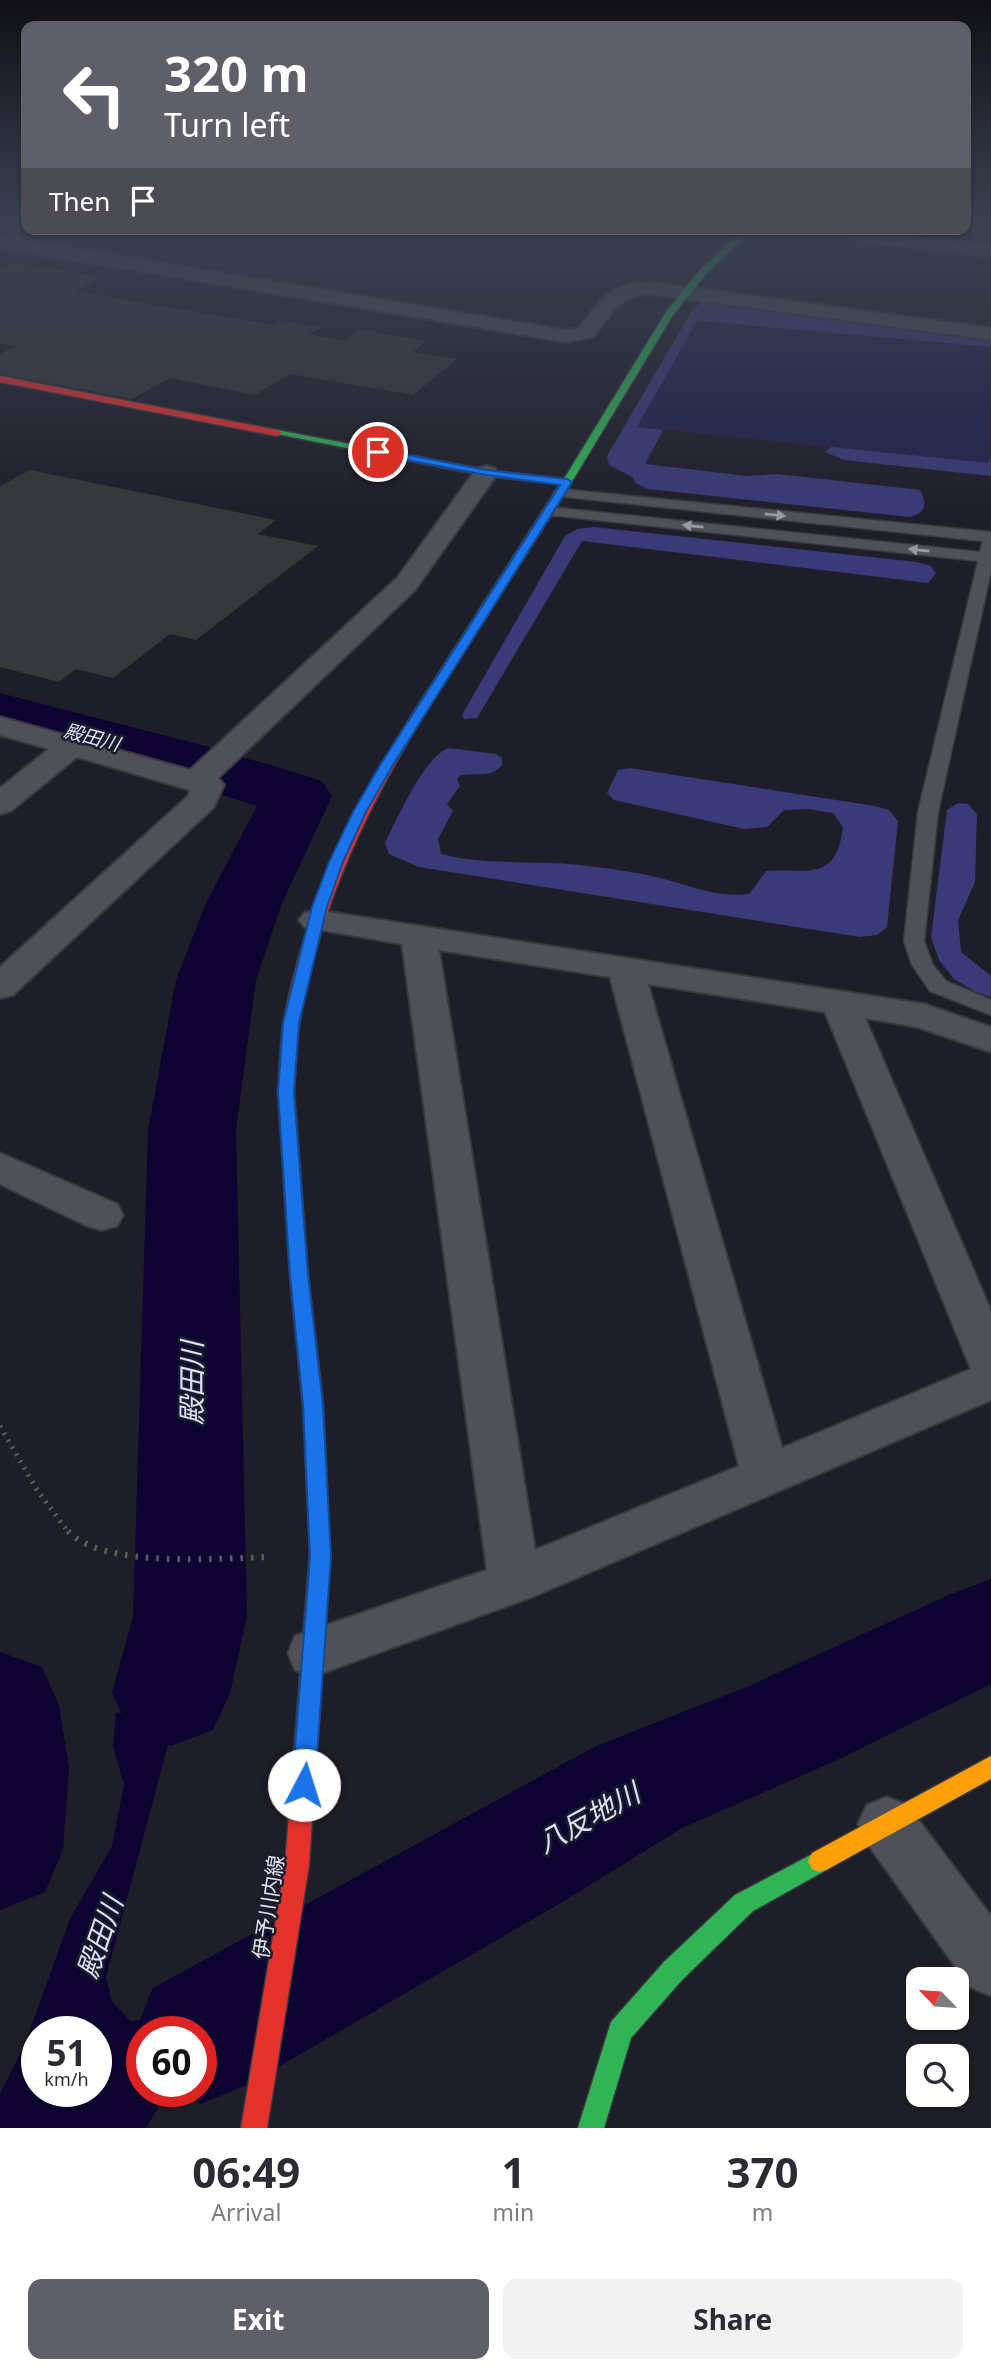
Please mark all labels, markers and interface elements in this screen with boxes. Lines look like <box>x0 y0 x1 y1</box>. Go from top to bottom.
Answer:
text: 320 m <box>164 40 309 106</box>
icon: left <box>49 49 140 140</box>
text: Turn left <box>164 103 290 146</box>
icon: arrive <box>124 182 162 220</box>
text: Then <box>49 183 110 219</box>
pin <box>348 422 408 482</box>
icon: arrive <box>359 433 397 471</box>
one-way arrow <box>764 509 786 520</box>
one-way arrow <box>681 521 703 532</box>
one-way arrow <box>908 545 930 556</box>
water label: 殿田川 <box>61 717 125 757</box>
water label: 殿田川 <box>172 1338 210 1425</box>
position arrow <box>267 1748 341 1822</box>
water label: 八反地川 <box>530 1772 649 1861</box>
street label: 伊予川内線 <box>246 1853 290 1961</box>
water label: 殿田川 <box>67 1888 132 1983</box>
north arrow <box>906 1967 970 2030</box>
map controls <box>906 1967 969 2107</box>
speed limit sign: 60 <box>126 2016 217 2107</box>
text: 51 <box>46 2029 87 2076</box>
button: search <box>906 2044 969 2107</box>
text: km/h <box>44 2067 89 2091</box>
text: 06:49 <box>192 2143 300 2200</box>
text: 1 <box>501 2143 525 2200</box>
text: 370 <box>727 2143 799 2200</box>
text: Arrival <box>211 2196 281 2228</box>
text: min <box>493 2196 534 2228</box>
text: m <box>752 2196 773 2228</box>
button: Exit <box>28 2279 489 2359</box>
button: Share <box>503 2279 963 2359</box>

